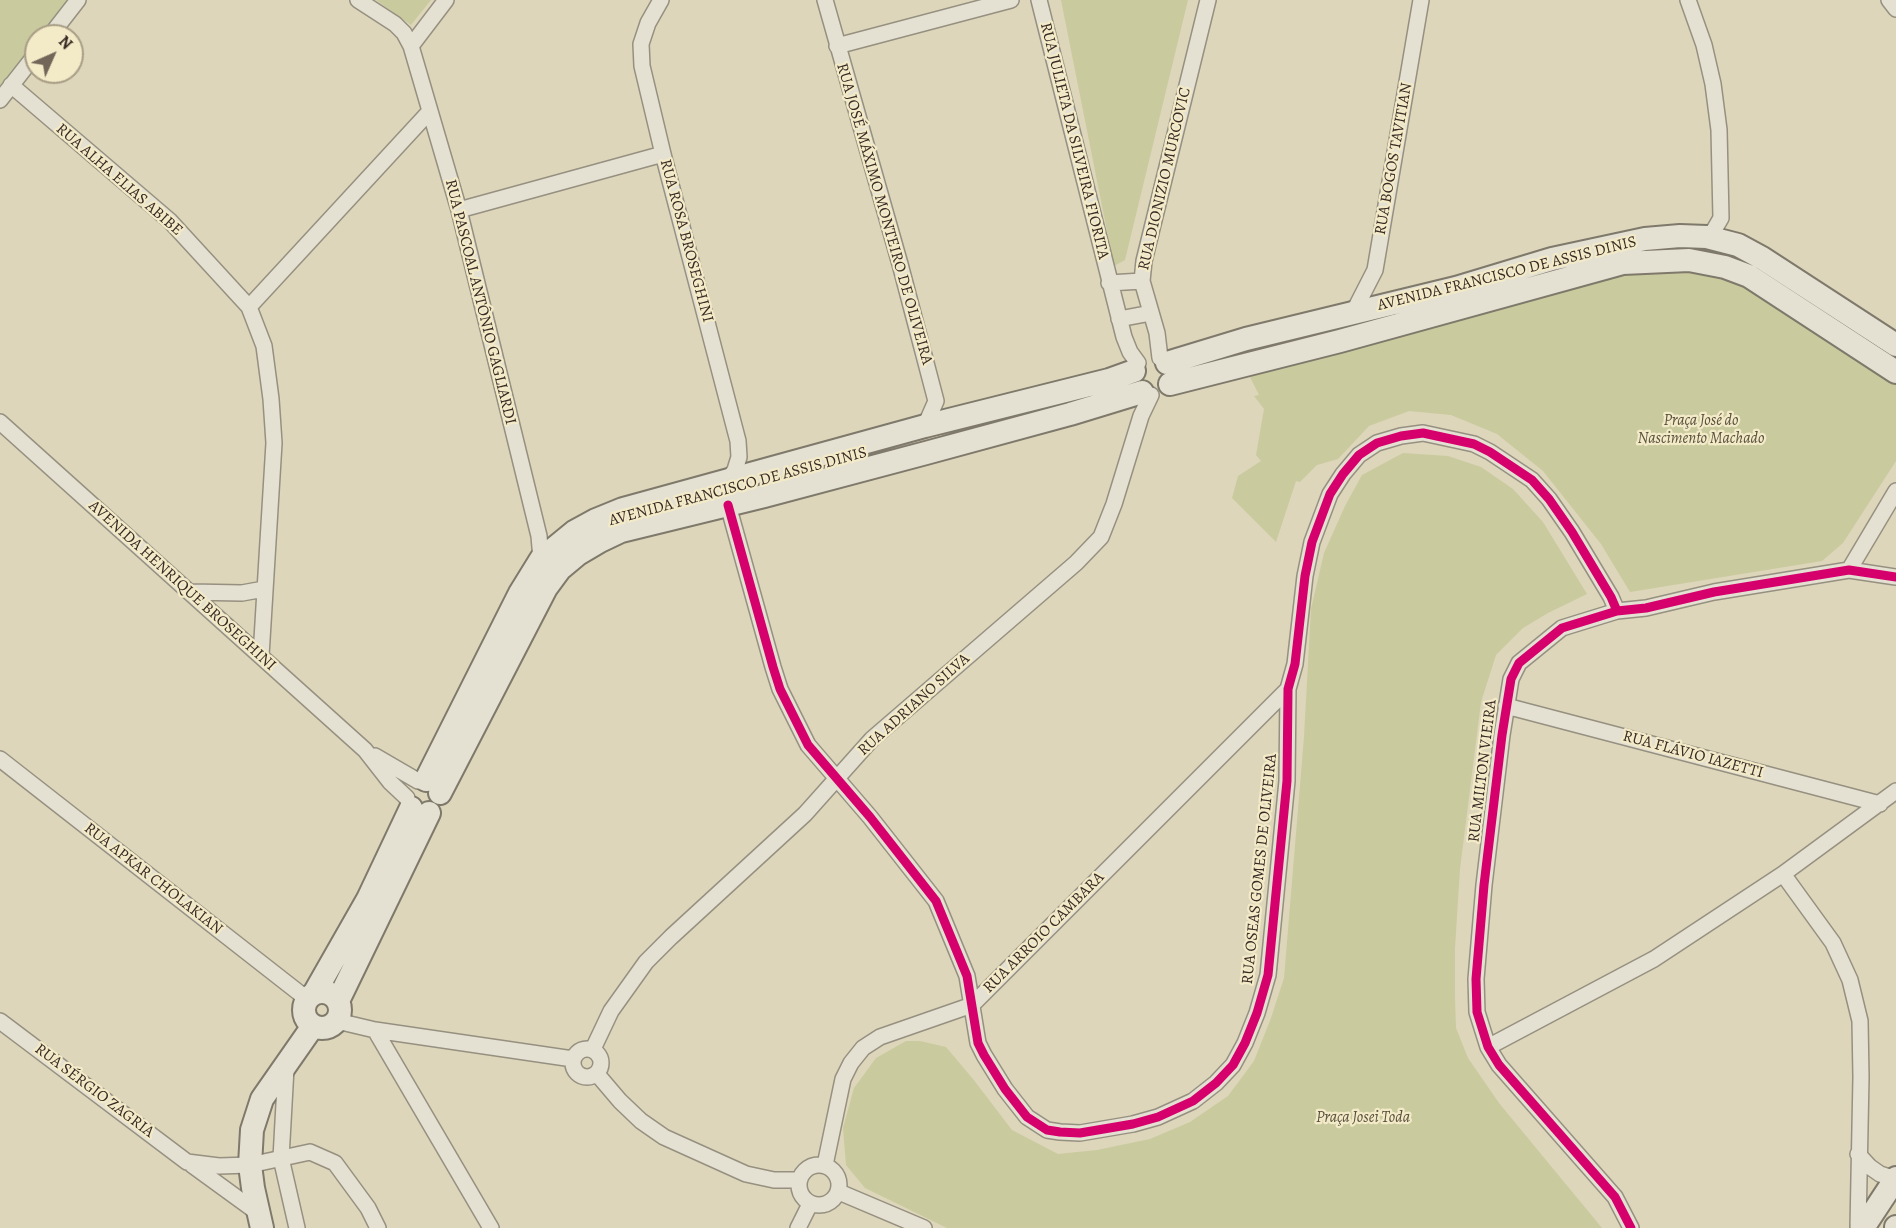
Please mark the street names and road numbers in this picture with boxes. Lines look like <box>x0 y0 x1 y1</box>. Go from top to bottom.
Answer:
street label: RUA JULIETA DA SILVEIRA FIORITA <box>1035 21 1113 261</box>
street label: RUA JOSÉ MÁXIMO MONTEIRO DE OLIVEIRA <box>832 61 936 367</box>
street label: RUA BOGOS TAVITIAN <box>1371 81 1417 237</box>
street label: RUA DIONIZIO MURCOVIC <box>1135 86 1195 272</box>
street label: RUA ALHA ELIAS ABIBE <box>52 120 186 240</box>
street label: RUA ROSA BROSEGHINI <box>655 157 717 325</box>
street label: RUA PASCOAL ANTÔNIO GAGLIARDI <box>440 177 520 427</box>
street label: AVENIDA FRANCISCO DE ASSIS DINIS <box>1375 232 1639 316</box>
street label: AVENIDA FRANCISCO DE ASSIS DINIS <box>607 443 869 531</box>
street label: AVENIDA HENRIQUE BROSEGHINI <box>84 497 280 675</box>
street label: RUA ADRIANO SILVA <box>854 650 974 760</box>
street label: RUA MILTON VIEIRA <box>1465 699 1501 843</box>
street label: RUA FLÁVIO IAZETTI <box>1621 727 1765 783</box>
street label: RUA OSEAS GOMES DE OLIVEIRA <box>1238 753 1282 985</box>
street label: RUA APKAR CHOLAKIAN <box>80 819 226 939</box>
street label: RUA ARROIO CAMBARA <box>979 868 1109 998</box>
street label: RUA SÉRGIO ZAGRIA <box>30 1040 158 1142</box>

